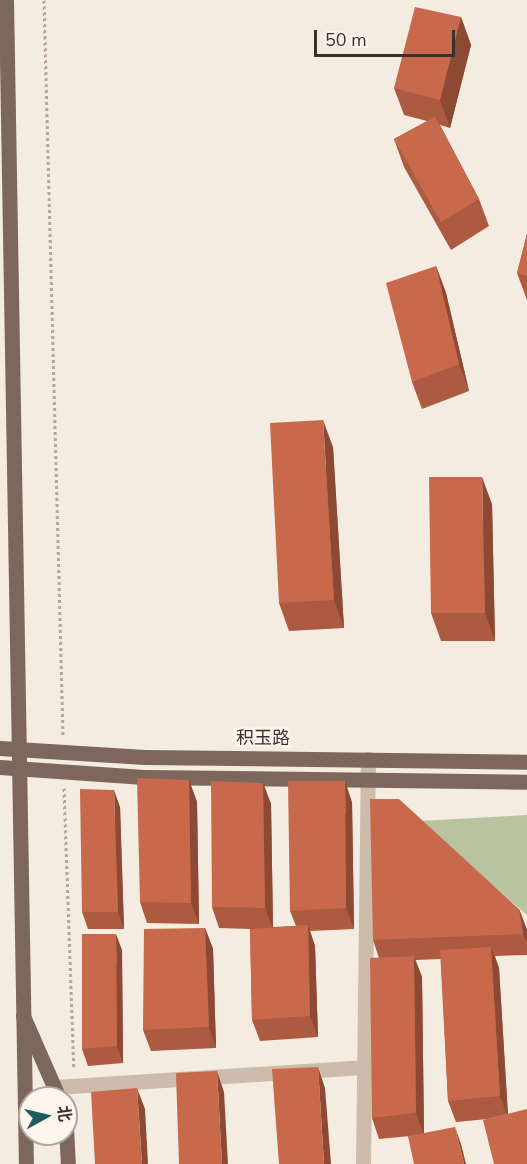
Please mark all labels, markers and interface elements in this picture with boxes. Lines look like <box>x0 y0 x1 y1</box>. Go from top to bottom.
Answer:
scale bar <box>317 18 458 56</box>
text: 50 m <box>325 28 367 52</box>
street label: 积玉路 <box>236 727 290 749</box>
north arrow <box>18 1086 78 1146</box>
text: 北 <box>52 1104 76 1123</box>

